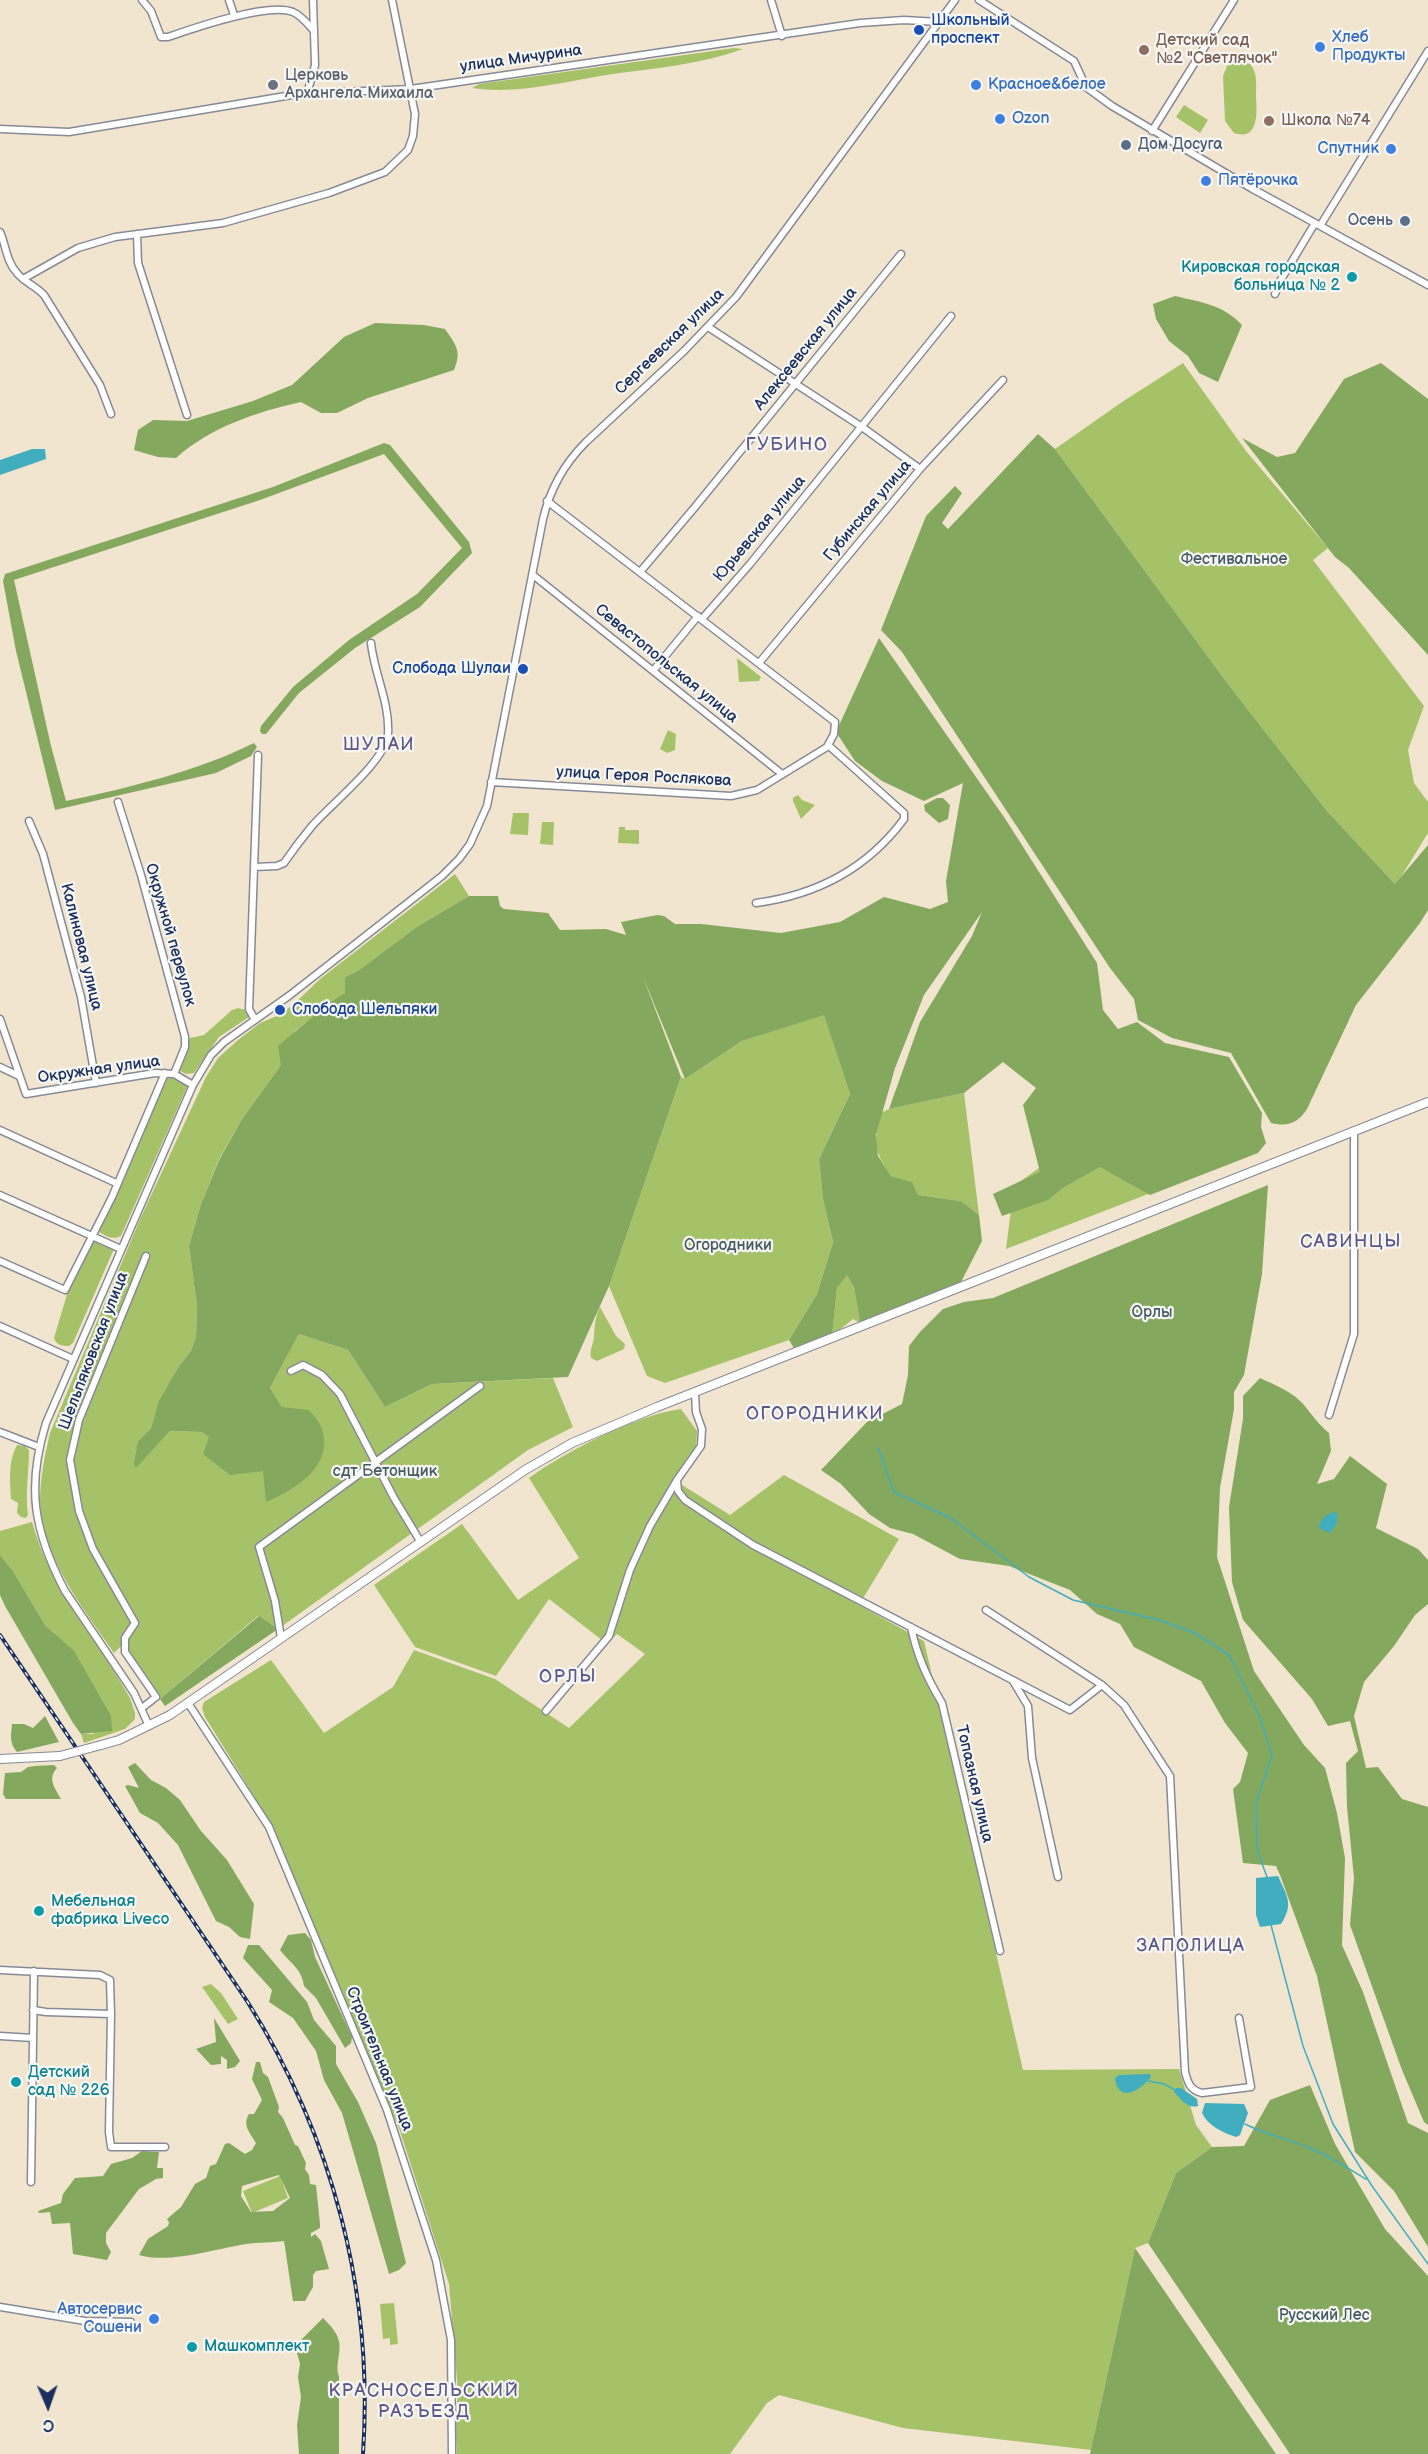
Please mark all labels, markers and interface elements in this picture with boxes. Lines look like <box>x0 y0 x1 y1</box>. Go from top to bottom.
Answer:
place label: Школьный проспект <box>931 11 1010 49</box>
marker: Школьный проспект <box>912 23 926 37</box>
place label: Хлеб Продукты <box>1332 28 1405 66</box>
place label: Детский сад №2 "Светлячок" <box>1156 31 1278 69</box>
marker: Хлеб Продукты <box>1313 40 1327 54</box>
street label: улица Мичурина <box>459 41 583 77</box>
marker: Детский сад №2 "Светлячок" <box>1137 43 1151 57</box>
place label: Церковь Архангела Михаила <box>285 66 433 104</box>
place label: Красное&белое <box>988 75 1106 95</box>
marker: Церковь Архангела Михаила <box>266 78 280 92</box>
marker: Красное&белое <box>969 78 983 92</box>
place label: Ozon <box>1012 109 1050 129</box>
place label: Школа №74 <box>1281 111 1371 131</box>
marker: Ozon <box>993 112 1007 126</box>
marker: Школа №74 <box>1262 114 1276 128</box>
place label: Дом Досуга <box>1138 135 1223 155</box>
marker: Дом Досуга <box>1119 138 1133 152</box>
place label: Спутник <box>1318 139 1379 159</box>
marker: Спутник <box>1384 142 1398 156</box>
place label: Пятёрочка <box>1218 171 1298 191</box>
marker: Пятёрочка <box>1199 174 1213 188</box>
place label: Осень <box>1348 211 1393 231</box>
marker: Осень <box>1398 214 1412 228</box>
place label: Кировская городская больница № 2 <box>1181 258 1340 296</box>
marker: Кировская городская больница № 2 <box>1345 270 1359 284</box>
street label: Алексеевская улица <box>750 284 862 414</box>
street label: Сергеевская улица <box>611 285 729 399</box>
district label: ГУБИНО <box>746 434 828 456</box>
street label: Губинская улица <box>820 457 916 565</box>
street label: Юрьевская улица <box>710 472 810 586</box>
park label: Фестивальное <box>1181 550 1287 570</box>
street label: Севастопольская улица <box>591 600 741 728</box>
place label: Слобода Шулаи <box>392 659 511 679</box>
marker: Слобода Шулаи <box>516 662 530 676</box>
district label: ШУЛАИ <box>343 734 415 756</box>
street label: улица Героя Рослякова <box>556 763 732 791</box>
street label: Окружной переулок <box>140 861 200 1009</box>
street label: Калиновая улица <box>56 881 106 1013</box>
place label: Слобода Шельпяки <box>292 1000 437 1020</box>
marker: Слобода Шельпяки <box>273 1003 287 1017</box>
street label: Окружная улица <box>36 1052 162 1088</box>
district label: САВИНЦЫ <box>1300 1231 1402 1253</box>
park label: Огородники <box>684 1236 772 1256</box>
street label: Шельпяковская улица <box>55 1269 133 1433</box>
park label: Орлы <box>1132 1303 1172 1323</box>
district label: ОГОРОДНИКИ <box>746 1403 884 1425</box>
park label: сдт Бетонщик <box>333 1462 437 1482</box>
district label: ОРЛЫ <box>539 1666 597 1688</box>
street label: Топазная улица <box>951 1723 997 1845</box>
place label: Мебельная фабрика Liveco <box>51 1892 170 1930</box>
marker: Мебельная фабрика Liveco <box>32 1904 46 1918</box>
district label: ЗАПОЛИЦА <box>1137 1935 1245 1957</box>
street label: Строительная улица <box>341 1984 417 2134</box>
place label: Детский сад № 226 <box>28 2063 110 2101</box>
marker: Детский сад № 226 <box>9 2075 23 2089</box>
place label: Автосервис Сошени <box>58 2300 142 2338</box>
park label: Русский Лес <box>1278 2306 1370 2326</box>
marker: Автосервис Сошени <box>147 2312 161 2326</box>
place label: Машкомплект <box>204 2337 310 2357</box>
marker: Машкомплект <box>185 2340 199 2354</box>
north arrow <box>18 2376 78 2436</box>
district label: КРАСНОСЕЛЬСКИЙ РАЗЪЕЗД <box>329 2380 519 2422</box>
text: С <box>43 2415 55 2434</box>

